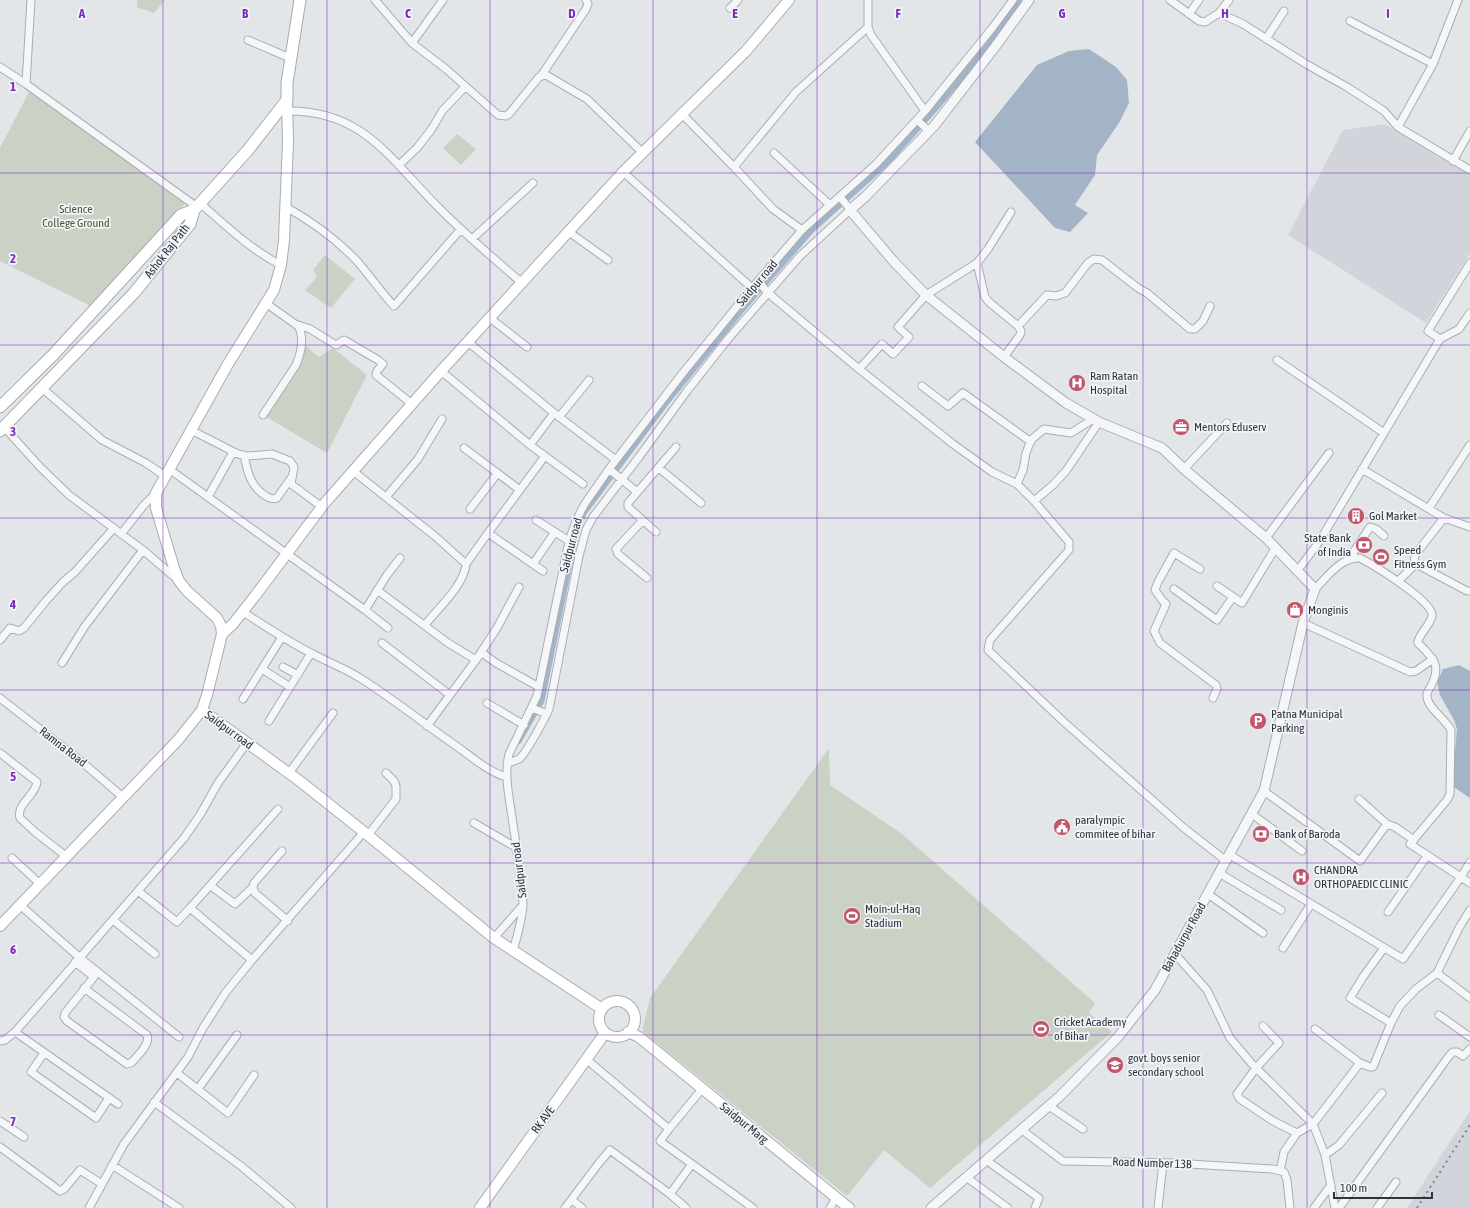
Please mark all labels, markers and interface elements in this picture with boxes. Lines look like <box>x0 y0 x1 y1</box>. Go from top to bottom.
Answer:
text: A <box>78 6 86 21</box>
text: B <box>242 6 249 21</box>
text: C <box>405 6 411 21</box>
text: D <box>568 6 576 21</box>
text: E <box>732 6 738 21</box>
text: F <box>895 6 901 21</box>
text: G <box>1059 6 1066 21</box>
text: H <box>1221 6 1229 21</box>
text: I <box>1386 6 1390 21</box>
text: 1 <box>10 79 16 94</box>
park label: Science College Ground <box>42 202 110 230</box>
street label: Ashok Raj Path <box>141 221 193 281</box>
text: 2 <box>10 251 16 266</box>
street label: Saidpur road <box>734 257 780 309</box>
place label: Ram Ratan Hospital <box>1090 369 1138 397</box>
hospital icon: Ram Ratan Hospital <box>1067 373 1087 393</box>
office icon: Mentors Eduserv <box>1171 417 1191 437</box>
place label: Mentors Eduserv <box>1194 420 1267 434</box>
text: 3 <box>10 424 16 439</box>
building icon: Gol Market <box>1346 506 1366 526</box>
place label: Gol Market <box>1369 509 1417 523</box>
street label: Saidpur road <box>557 516 585 574</box>
place label: State Bank of India <box>1304 531 1352 559</box>
bank icon: State Bank of India <box>1354 535 1374 555</box>
place label: Speed Fitness Gym <box>1394 543 1446 571</box>
sports icon: Speed Fitness Gym <box>1371 547 1391 567</box>
text: 4 <box>9 597 16 612</box>
shop icon: Monginis <box>1285 600 1305 620</box>
place label: Monginis <box>1308 603 1348 617</box>
place label: Patna Municipal Parking <box>1271 707 1344 735</box>
street label: Saidpur road <box>202 708 256 752</box>
parking icon: Patna Municipal Parking <box>1248 711 1268 731</box>
street label: Ramna Road <box>37 724 89 770</box>
text: 5 <box>10 769 16 784</box>
place label: paralympic commitee of bihar <box>1075 813 1155 841</box>
public building icon: paralympic commitee of bihar <box>1052 817 1072 837</box>
bank icon: Bank of Baroda <box>1251 824 1271 844</box>
place label: Bank of Baroda <box>1274 827 1340 841</box>
street label: Saidpur road <box>509 841 529 899</box>
place label: CHANDRA ORTHOPAEDIC CLINIC <box>1314 863 1409 891</box>
hospital icon: CHANDRA ORTHOPAEDIC CLINIC <box>1291 867 1311 887</box>
street label: Bahadurpur Road <box>1159 900 1209 974</box>
place label: Moin-ul-Haq Stadium <box>865 902 920 930</box>
sports icon: Moin-ul-Haq Stadium <box>842 906 862 926</box>
text: 6 <box>10 942 16 957</box>
place label: Cricket Academy of Bihar <box>1054 1015 1126 1043</box>
sports icon: Cricket Academy of Bihar <box>1031 1019 1051 1039</box>
place label: govt. boys senior secondary school <box>1128 1051 1205 1079</box>
school or university icon: govt. boys senior secondary school <box>1105 1055 1125 1075</box>
street label: Saidpur Marg <box>717 1099 771 1147</box>
street label: RK AVE <box>528 1104 558 1136</box>
text: 7 <box>10 1114 16 1129</box>
street label: Road Number 13B <box>1112 1155 1192 1171</box>
scale bar <box>1334 1174 1432 1200</box>
text: 100 m <box>1340 1181 1367 1195</box>

